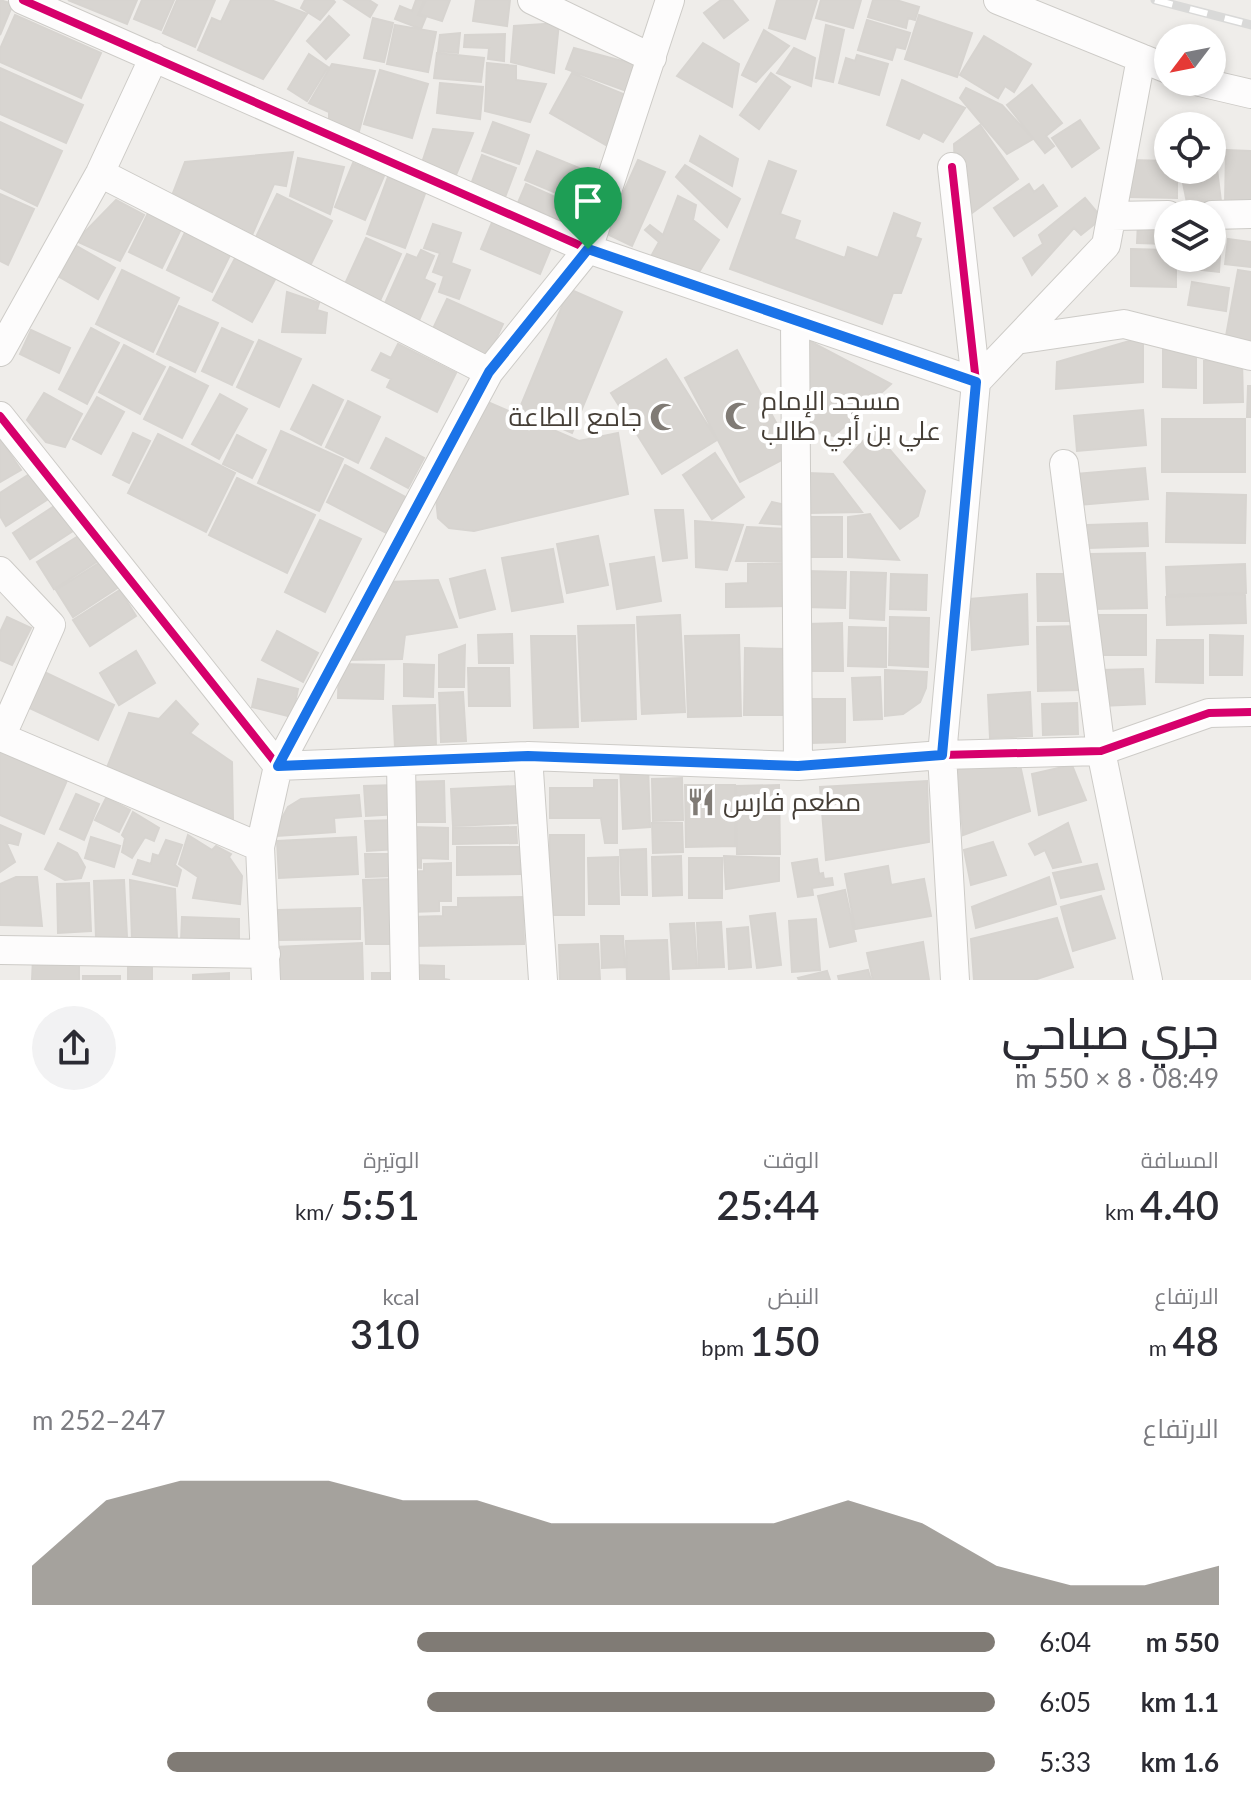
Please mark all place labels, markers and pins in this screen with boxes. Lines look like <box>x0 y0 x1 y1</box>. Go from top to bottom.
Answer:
pin <box>554 167 622 249</box>
place label: مسجد الإمام علي بن أبي طالب <box>761 384 941 452</box>
place label: جامع الطاعة <box>508 400 642 434</box>
mosque icon: مسجد الإمام علي بن أبي طالب <box>724 401 754 431</box>
mosque icon: جامع الطاعة <box>649 402 679 432</box>
place label: مطعم فارس <box>723 785 861 820</box>
restaurant icon: مطعم فارس <box>686 787 716 817</box>

